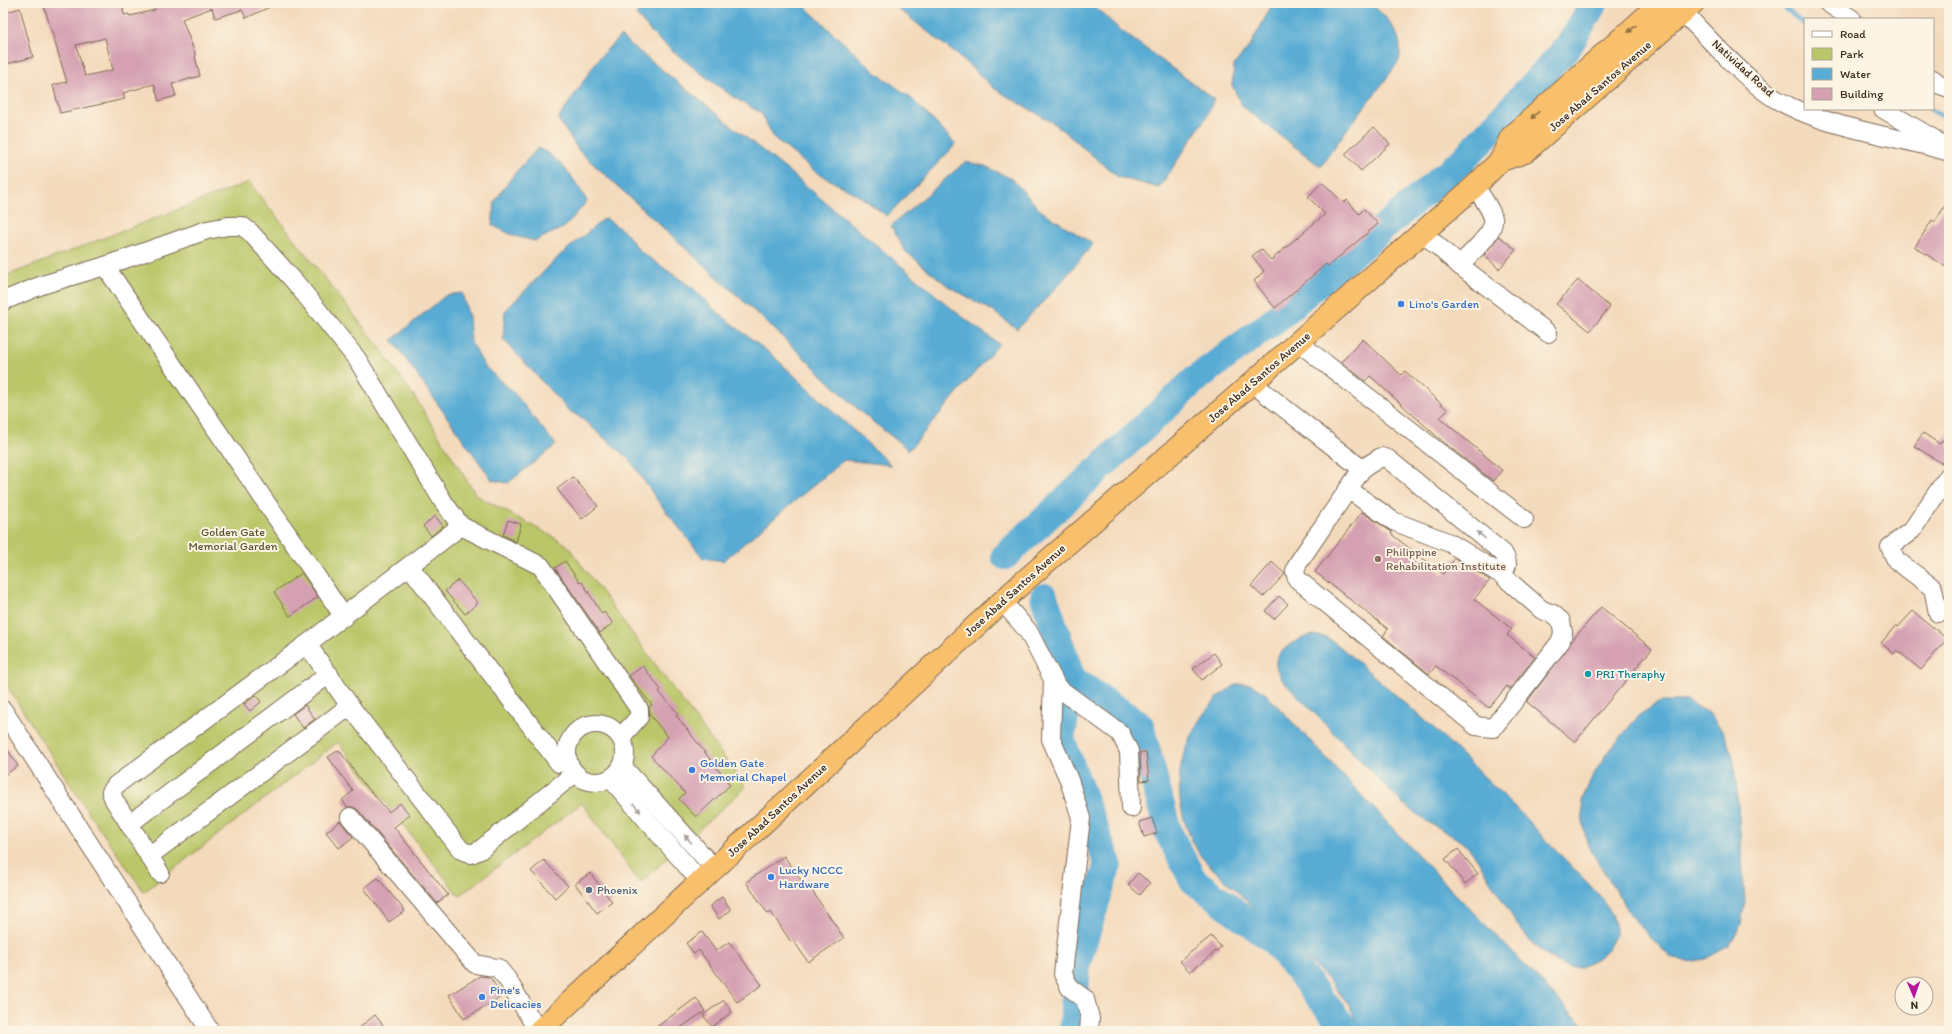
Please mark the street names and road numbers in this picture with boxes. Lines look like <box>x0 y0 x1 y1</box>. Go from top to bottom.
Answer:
street label: Natividad Road <box>1709 37 1777 100</box>
street label: Jose Abad Santos Avenue <box>1546 38 1654 134</box>
street label: Jose Abad Santos Avenue <box>1205 329 1313 425</box>
street label: Jose Abad Santos Avenue <box>962 541 1069 639</box>
street label: Jose Abad Santos Avenue <box>724 760 830 860</box>

